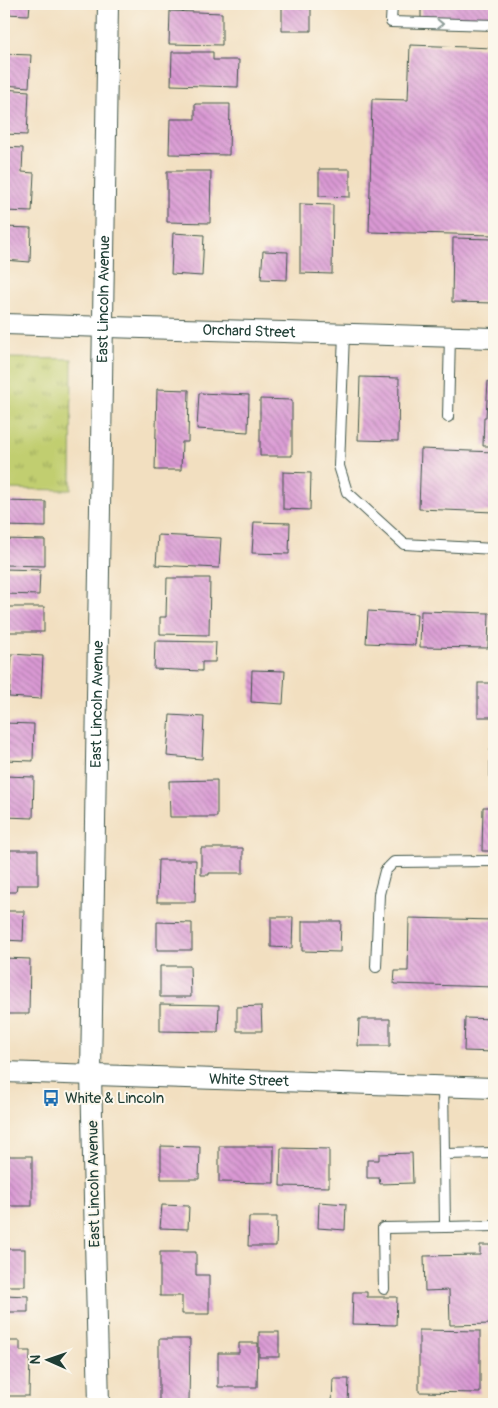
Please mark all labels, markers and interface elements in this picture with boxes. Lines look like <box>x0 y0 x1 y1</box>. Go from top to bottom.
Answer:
one-way arrow <box>436 18 444 29</box>
street label: East Lincoln Avenue <box>93 235 114 363</box>
street label: Orchard Street <box>202 320 297 342</box>
street label: East Lincoln Avenue <box>86 640 107 768</box>
street label: White Street <box>209 1069 290 1091</box>
bus stop icon: White & Lincoln <box>41 1088 61 1108</box>
place label: White & Lincoln <box>65 1089 164 1108</box>
street label: East Lincoln Avenue <box>83 1120 105 1248</box>
north arrow <box>22 1336 72 1386</box>
text: N <box>27 1355 44 1365</box>

